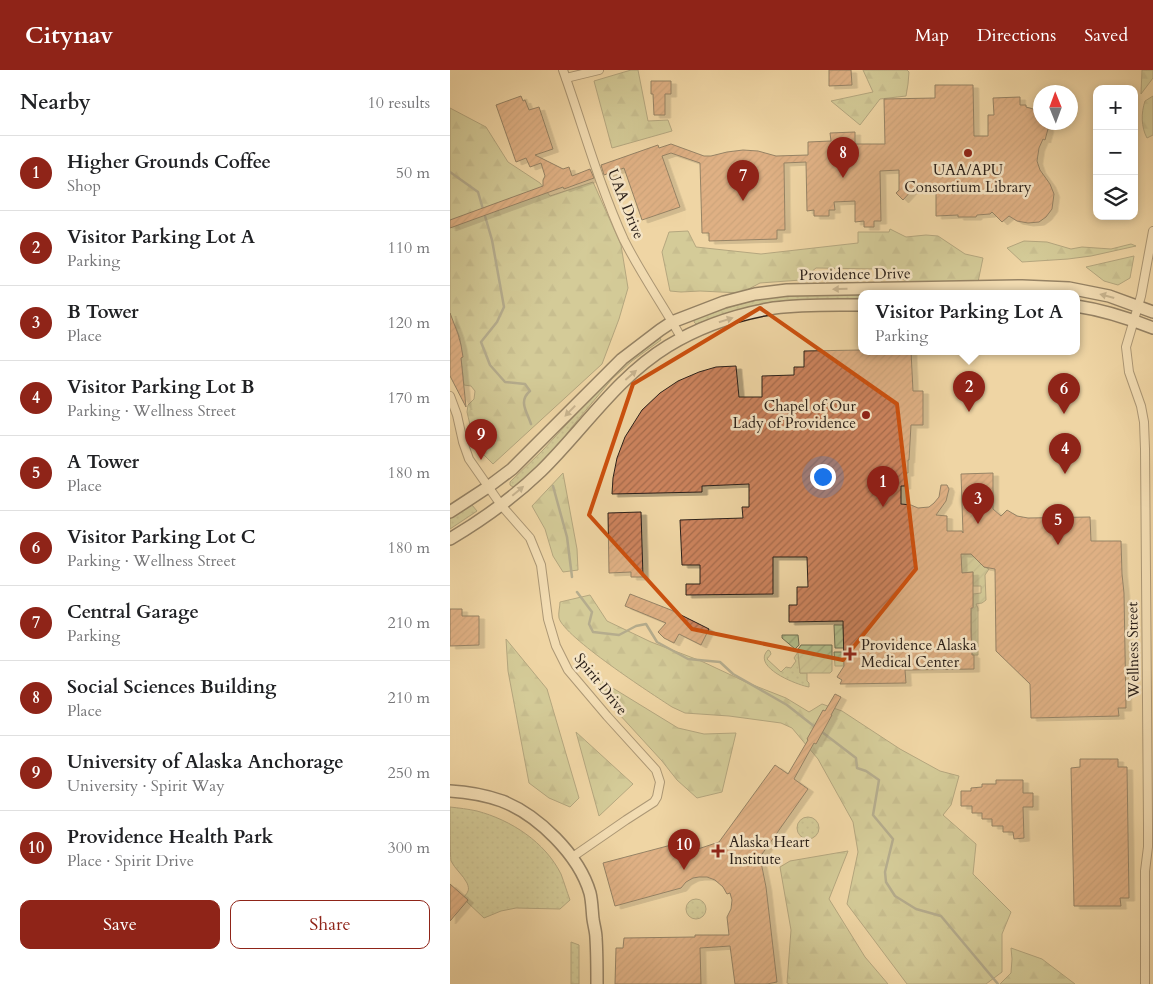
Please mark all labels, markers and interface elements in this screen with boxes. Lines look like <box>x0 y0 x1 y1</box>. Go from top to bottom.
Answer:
text: Citynav <box>25 19 113 52</box>
text: Map <box>915 23 949 48</box>
text: Directions <box>977 23 1056 48</box>
text: Saved <box>1084 23 1128 48</box>
north arrow <box>1033 85 1078 130</box>
map controls <box>1093 85 1138 220</box>
button: + <box>1093 85 1138 130</box>
text: Nearby <box>20 88 91 117</box>
text: 10 results <box>368 92 430 114</box>
button: − <box>1093 130 1138 175</box>
pin: 8 <box>827 137 859 178</box>
marker: UAA/APU Consortium Library <box>962 147 974 159</box>
text: Higher Grounds Coffee <box>67 149 271 175</box>
pin: 7 <box>727 160 759 201</box>
place label: UAA/APU Consortium Library <box>904 160 1032 197</box>
text: 1 <box>32 162 40 184</box>
text: 50 m <box>396 162 430 184</box>
street label: UAA Drive <box>603 166 649 242</box>
text: Shop <box>67 175 101 197</box>
button: layers <box>1093 175 1138 220</box>
text: Visitor Parking Lot A <box>67 224 255 250</box>
text: 2 <box>32 237 40 259</box>
text: 110 m <box>388 237 430 259</box>
text: Parking <box>67 250 120 272</box>
street label: Providence Drive <box>799 263 911 285</box>
one-way arrow <box>832 285 848 293</box>
popup <box>858 290 1080 355</box>
one-way arrow <box>1099 292 1114 300</box>
text: B Tower <box>67 299 139 325</box>
text: Visitor Parking Lot A <box>875 299 1063 325</box>
text: 3 <box>32 312 40 334</box>
text: 120 m <box>388 312 430 334</box>
one-way arrow <box>719 316 734 323</box>
text: Place <box>67 325 102 347</box>
text: Parking <box>875 325 928 347</box>
one-way arrow <box>625 369 638 380</box>
pin: 2 <box>953 371 985 412</box>
pin: 6 <box>1048 373 1080 414</box>
text: Visitor Parking Lot B <box>67 374 255 400</box>
text: 4 <box>32 387 40 409</box>
text: 170 m <box>388 387 430 409</box>
place label: Chapel of Our Lady of Providence <box>733 396 857 433</box>
text: Parking · Wellness Street <box>67 400 236 422</box>
one-way arrow <box>564 405 576 417</box>
marker: Chapel of Our Lady of Providence <box>860 409 872 421</box>
pin: 9 <box>465 419 497 460</box>
pin: 4 <box>1049 433 1081 474</box>
text: A Tower <box>67 449 139 475</box>
text: 5 <box>32 462 40 484</box>
text: 180 m <box>388 462 430 484</box>
your location <box>810 464 836 490</box>
pin: 1 <box>867 466 899 507</box>
text: Place <box>67 475 102 497</box>
pin: 3 <box>962 483 994 524</box>
one-way arrow <box>512 485 524 497</box>
pin: 5 <box>1042 504 1074 545</box>
text: Visitor Parking Lot C <box>67 524 256 550</box>
text: 6 <box>32 537 40 559</box>
text: 180 m <box>388 537 430 559</box>
text: Parking · Wellness Street <box>67 550 236 572</box>
text: Central Garage <box>67 599 199 625</box>
street label: Wellness Street <box>1122 601 1144 699</box>
text: 7 <box>32 612 40 634</box>
text: 210 m <box>388 612 430 634</box>
text: Parking <box>67 625 120 647</box>
place label: Providence Alaska Medical Center <box>861 635 977 672</box>
marker: Providence Alaska Medical Center <box>843 647 857 661</box>
street label: Spirit Drive <box>570 649 632 719</box>
text: Social Sciences Building <box>67 674 276 700</box>
text: 8 <box>32 687 40 709</box>
text: 210 m <box>388 687 430 709</box>
text: Place <box>67 700 102 722</box>
text: University of Alaska Anchorage <box>67 749 344 775</box>
text: 9 <box>32 762 40 784</box>
text: 250 m <box>388 762 430 784</box>
text: University · Spirit Way <box>67 775 225 797</box>
text: Providence Health Park <box>67 824 273 850</box>
pin: 10 <box>668 829 700 870</box>
place label: Alaska Heart Institute <box>729 832 810 869</box>
text: 10 <box>28 837 44 859</box>
text: 300 m <box>388 837 430 859</box>
marker: Alaska Heart Institute <box>711 844 725 858</box>
text: Place · Spirit Drive <box>67 850 194 872</box>
button: Save <box>20 900 220 949</box>
button: Share <box>230 900 430 949</box>

